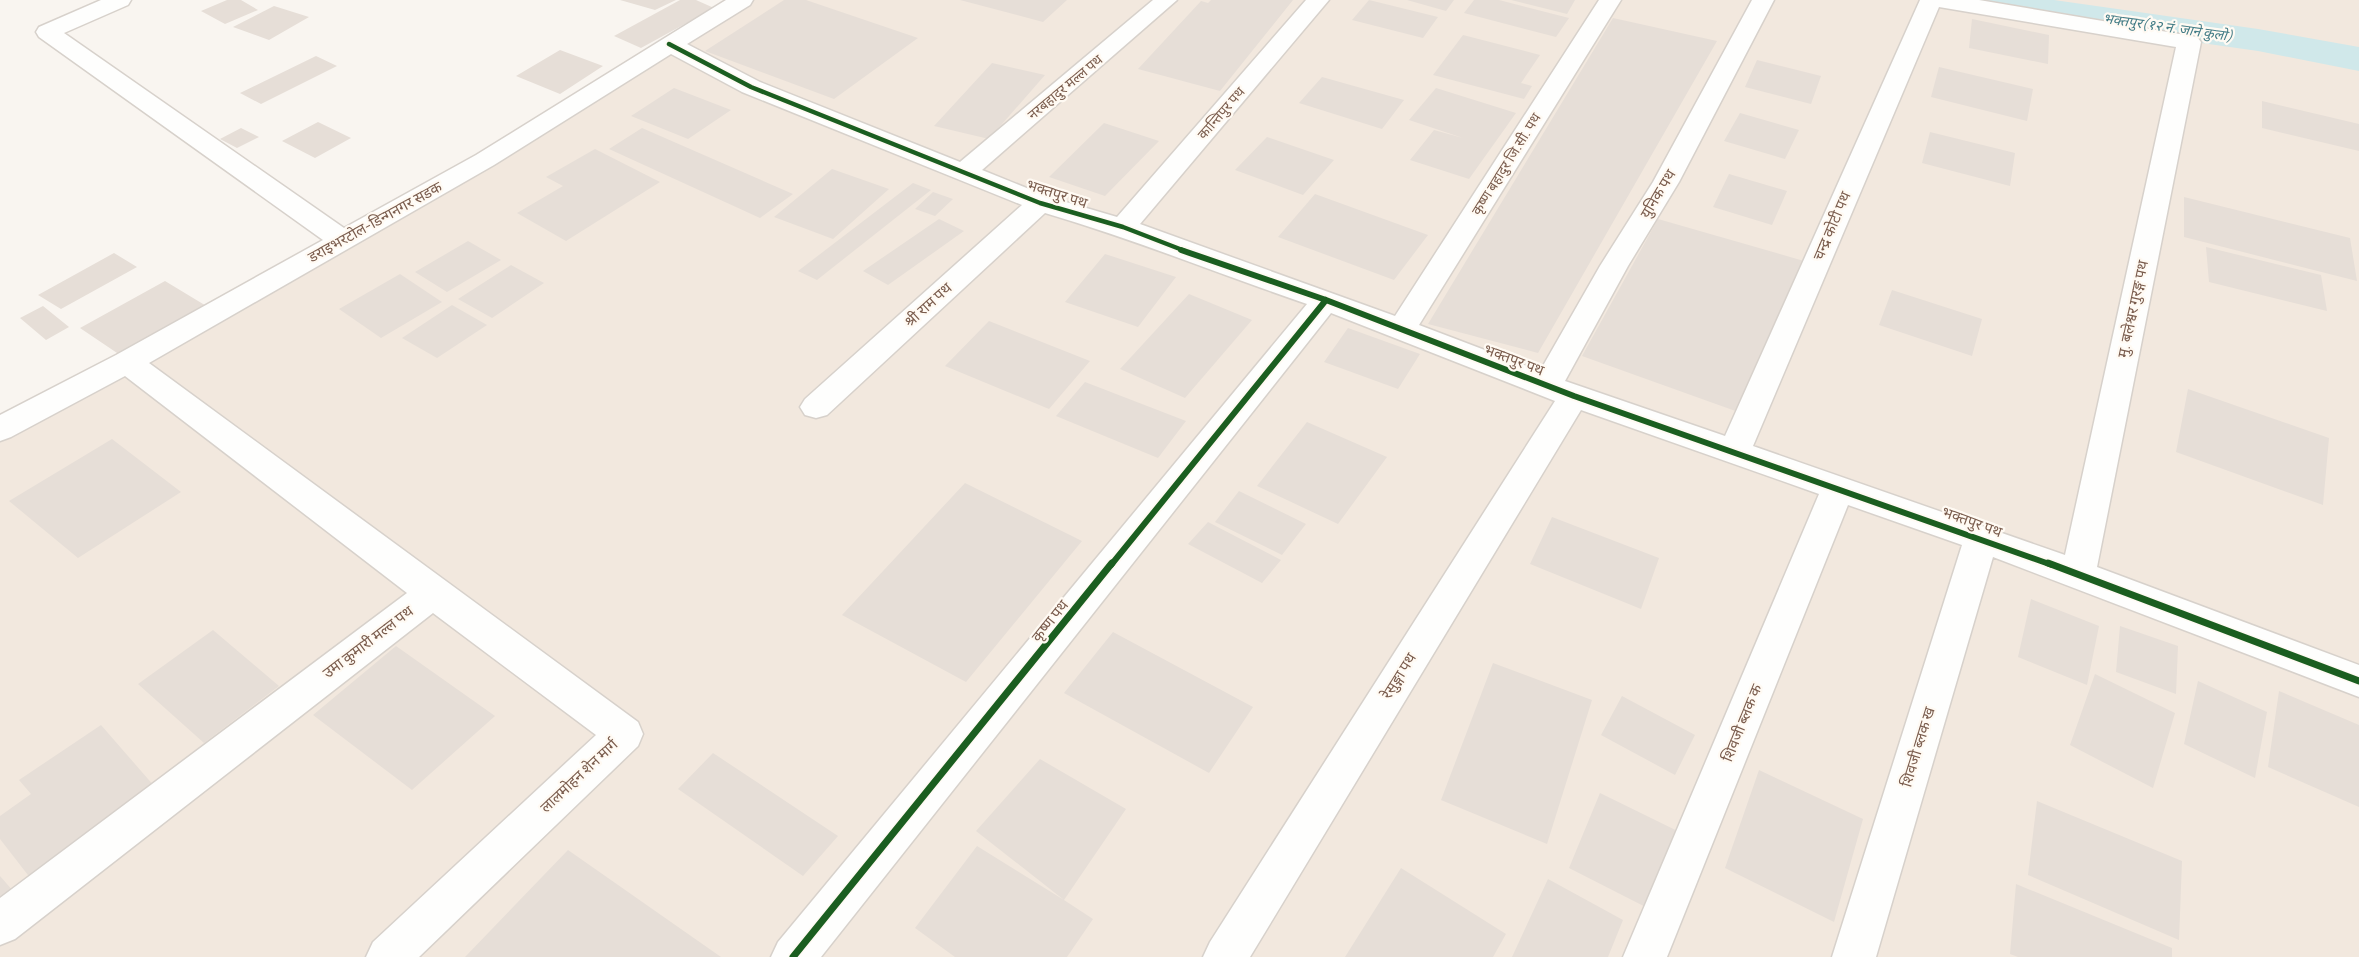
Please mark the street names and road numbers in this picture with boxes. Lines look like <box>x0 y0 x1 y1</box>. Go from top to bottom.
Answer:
street label: नरबहादुर मल्ल पथ <box>1023 49 1108 124</box>
street label: कान्तिपुर पथ <box>1193 82 1250 144</box>
street label: कृष्ण बहादुर जि.सी. पथ <box>1466 108 1546 219</box>
street label: युनिक पथ <box>1635 165 1681 222</box>
street label: भक्तपुर पथ <box>1024 174 1091 213</box>
street label: डराइभरटोल-डिन्गनगर सडक <box>303 176 446 268</box>
street label: चन्द्र कोटी पथ <box>1808 188 1856 264</box>
street label: मु. बलेश्वर गुरङ्ग पथ <box>2112 258 2153 360</box>
street label: श्री राम पथ <box>899 277 956 332</box>
street label: भक्तपुर पथ <box>1481 338 1548 381</box>
street label: भक्तपुर पथ <box>1939 501 2006 542</box>
street label: कृष्ण पथ <box>1026 595 1073 646</box>
street label: उमा कुमारी मल्ल पथ <box>318 600 418 683</box>
street label: रेसुङ्गा पथ <box>1376 648 1421 704</box>
street label: शिवजी ब्लक क <box>1716 680 1767 765</box>
street label: शिवजी ब्लक ख <box>1895 704 1940 789</box>
street label: लालमोहन शेन मार्ग <box>535 733 623 817</box>

